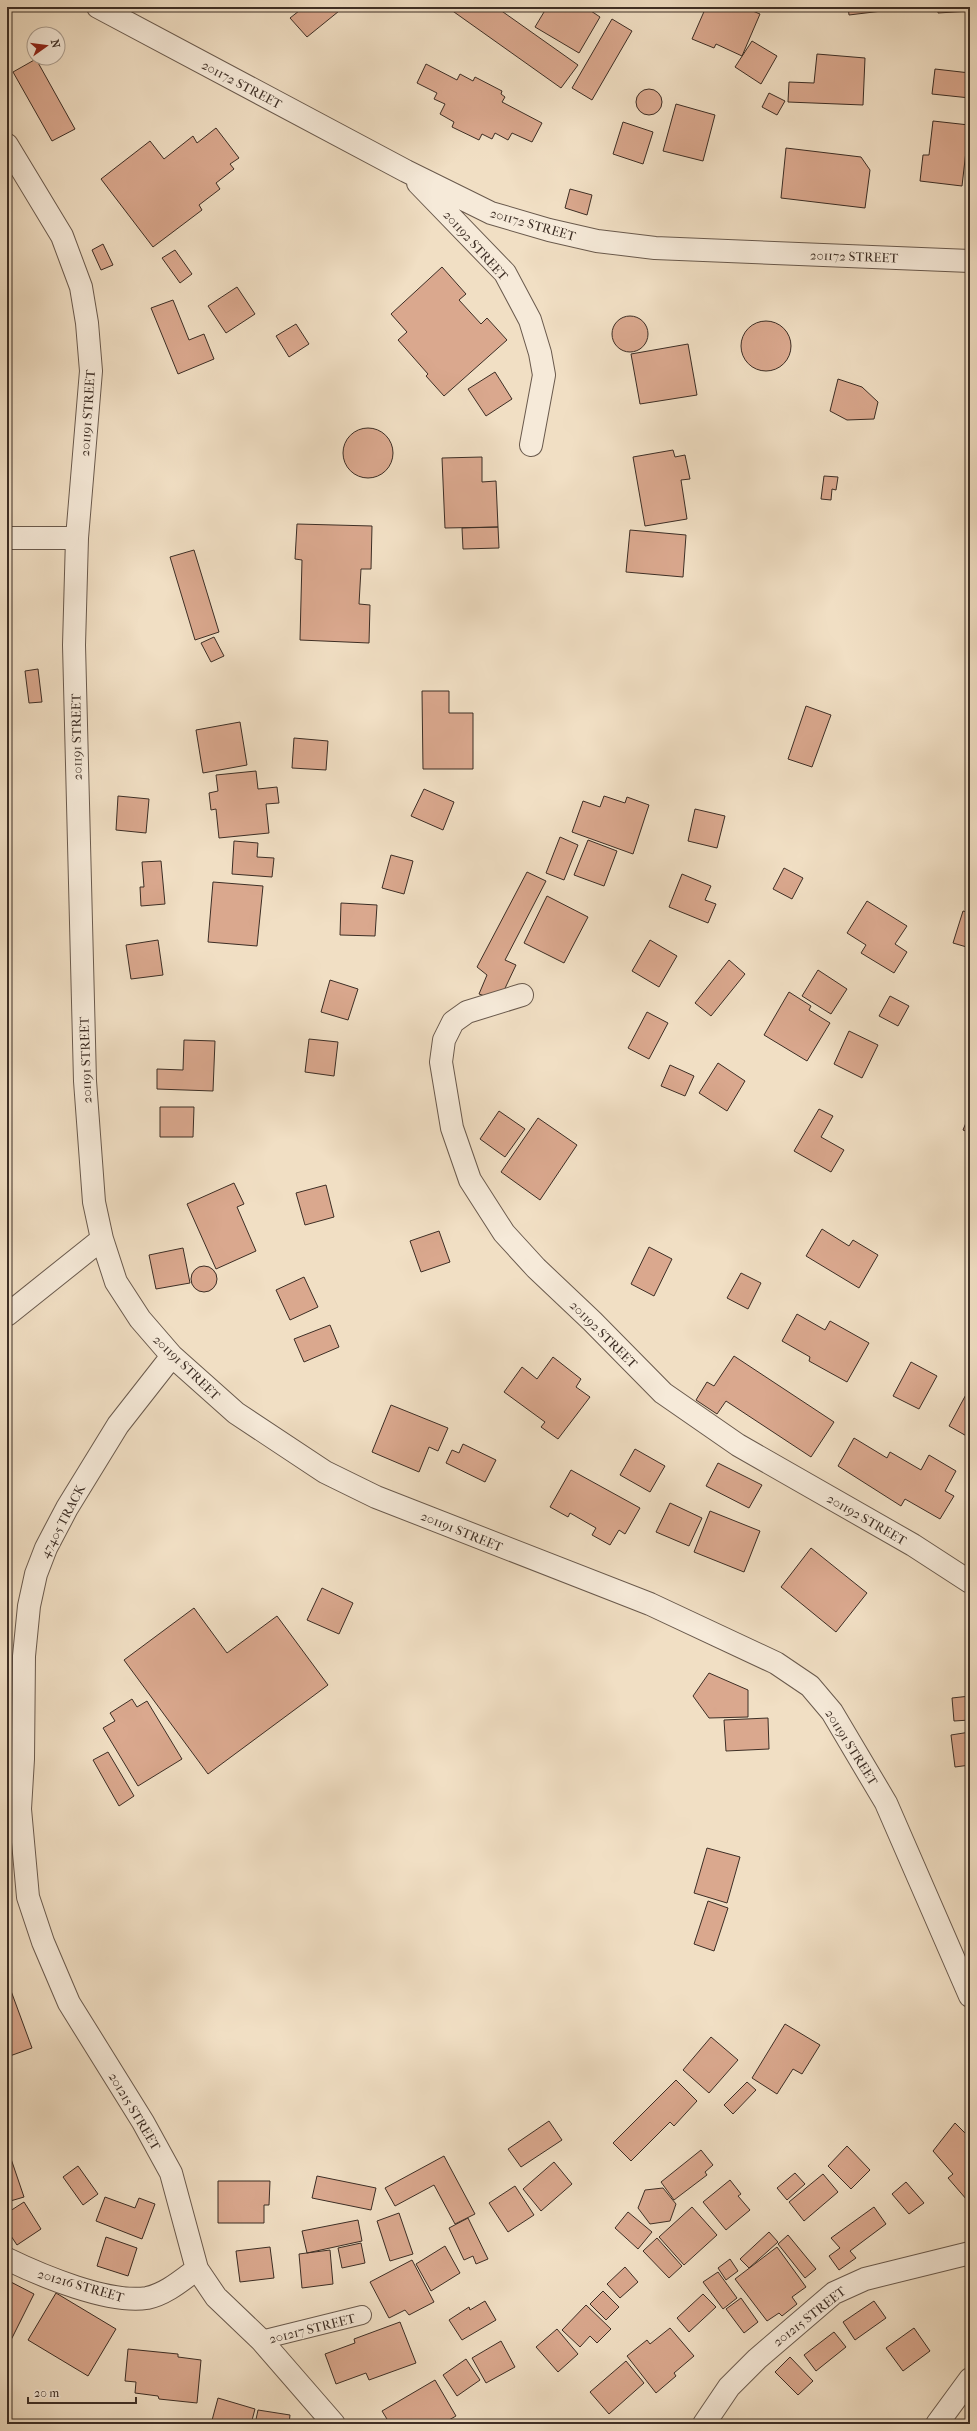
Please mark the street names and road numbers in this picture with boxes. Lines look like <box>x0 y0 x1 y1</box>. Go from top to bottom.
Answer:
street label: 201172 STREET <box>199 57 284 112</box>
street label: 201172 STREET <box>488 205 578 244</box>
street label: 201192 STREET <box>440 207 511 284</box>
street label: 201172 STREET <box>810 247 899 266</box>
street label: 201191 STREET <box>77 369 98 457</box>
street label: 201191 STREET <box>68 693 85 781</box>
street label: 201191 STREET <box>76 1016 95 1104</box>
street label: 201192 STREET <box>567 1298 641 1371</box>
street label: 201191 STREET <box>150 1332 223 1403</box>
street label: 47405 TRACK <box>37 1481 88 1561</box>
street label: 201192 STREET <box>825 1491 909 1548</box>
street label: 201191 STREET <box>419 1508 505 1555</box>
street label: 201191 STREET <box>822 1706 881 1788</box>
street label: 201215 STREET <box>106 2070 164 2153</box>
street label: 201216 STREET <box>36 2266 126 2305</box>
street label: 201215 STREET <box>770 2283 849 2349</box>
street label: 201217 STREET <box>267 2310 357 2346</box>

